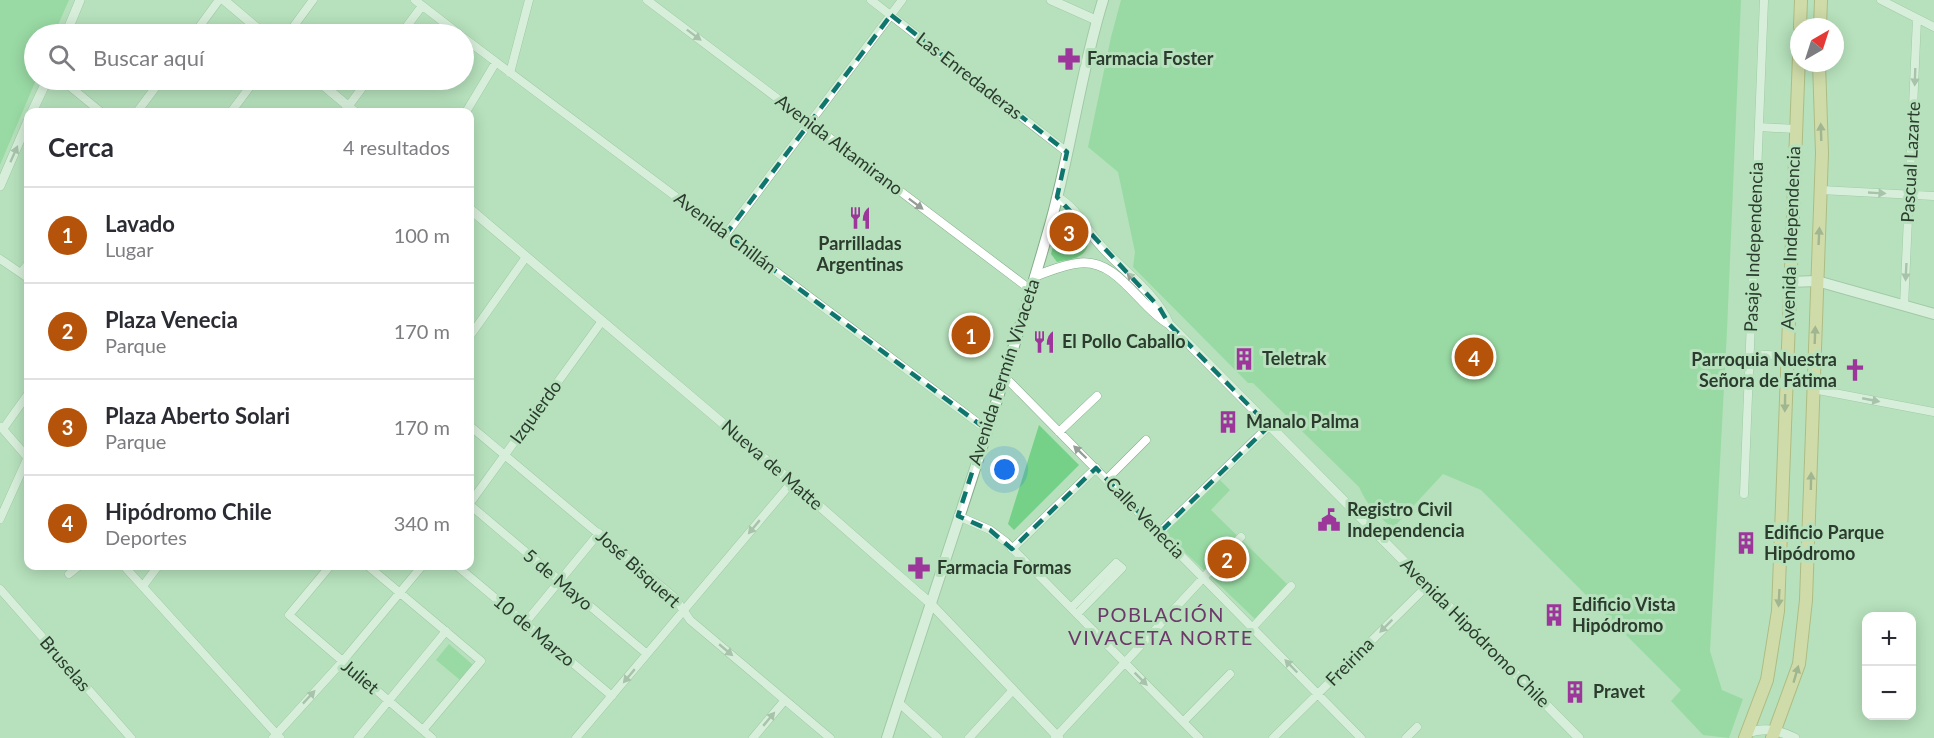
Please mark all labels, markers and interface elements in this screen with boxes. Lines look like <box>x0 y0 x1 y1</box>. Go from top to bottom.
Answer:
north arrow <box>1790 18 1844 72</box>
search box <box>24 24 474 90</box>
street label: Las Enredaderas <box>912 27 1027 123</box>
one-way arrow <box>686 29 702 42</box>
icon: search <box>45 41 78 74</box>
text: Buscar aquí <box>93 44 204 71</box>
pharmacy icon: Farmacia Foster <box>1056 46 1082 72</box>
place label: Farmacia Foster <box>1087 47 1214 69</box>
one-way arrow <box>1910 68 1919 87</box>
street label: Avenida Altamirano <box>772 89 908 199</box>
street label: Pascual Lazarte <box>1896 101 1924 223</box>
one-way arrow <box>1816 122 1826 141</box>
text: Cerca <box>48 131 114 163</box>
text: 4 resultados <box>343 135 450 159</box>
one-way arrow <box>9 144 19 162</box>
street label: Avenida Independencia <box>1776 146 1804 330</box>
street label: Pasaje Independencia <box>1739 161 1767 332</box>
street label: Avenida Chillán <box>670 187 781 278</box>
one-way arrow <box>1868 189 1887 198</box>
one-way arrow <box>908 198 924 210</box>
restaurant icon: Parrilladas Argentinas <box>847 205 873 231</box>
text: Lavado <box>105 210 175 237</box>
pin: 3 <box>1050 210 1088 254</box>
text: 1 <box>62 223 73 247</box>
text: 100 m <box>394 223 450 247</box>
one-way arrow <box>1814 226 1823 245</box>
place label: Parrilladas Argentinas <box>816 232 904 275</box>
text: Lugar <box>105 237 153 261</box>
one-way arrow <box>1901 262 1910 281</box>
one-way arrow <box>1126 271 1140 286</box>
street label: Avenida Fermín Vivaceta <box>963 276 1044 468</box>
text: Plaza Venecia <box>105 306 238 333</box>
pin: 1 <box>952 312 990 358</box>
text: 2 <box>62 319 73 343</box>
text: 170 m <box>394 319 450 343</box>
one-way arrow <box>1810 326 1820 345</box>
restaurant icon: El Pollo Caballo <box>1031 329 1057 355</box>
place label: El Pollo Caballo <box>1062 330 1186 352</box>
text: Parque <box>105 333 166 357</box>
pin: 4 <box>1454 334 1494 380</box>
building icon: Teletrak <box>1231 346 1257 372</box>
place label: Teletrak <box>1262 347 1327 369</box>
place label: Parroquia Nuestra Señora de Fátima <box>1691 348 1837 391</box>
church icon: Parroquia Nuestra Señora de Fátima <box>1842 357 1868 383</box>
street label: Izquierdo <box>505 375 566 448</box>
one-way arrow <box>1780 394 1790 413</box>
one-way arrow <box>1861 396 1880 405</box>
text: Plaza Aberto Solari <box>105 402 290 429</box>
building icon: Manalo Palma <box>1215 409 1241 435</box>
place label: Manalo Palma <box>1246 410 1359 432</box>
street label: Nueva de Matte <box>718 414 828 514</box>
text: 3 <box>62 415 73 439</box>
text: 170 m <box>394 415 450 439</box>
text: Parque <box>105 429 166 453</box>
one-way arrow <box>1074 446 1088 460</box>
your location <box>990 455 1019 484</box>
one-way arrow <box>1806 471 1816 490</box>
street label: Calle Venecia <box>1101 472 1190 563</box>
text: Hipódromo Chile <box>105 498 272 525</box>
place label: Registro Civil Independencia <box>1347 498 1465 541</box>
public building icon: Registro Civil Independencia <box>1316 507 1342 533</box>
text: 4 <box>62 511 73 535</box>
text: 340 m <box>394 511 450 535</box>
one-way arrow <box>748 519 761 535</box>
place label: Edificio Parque Hipódromo <box>1764 521 1884 564</box>
text: Deportes <box>105 525 187 549</box>
street label: José Bisquert <box>592 525 686 612</box>
building icon: Edificio Parque Hipódromo <box>1733 530 1759 556</box>
pin: 2 <box>1208 536 1246 582</box>
street label: 5 de Mayo <box>520 544 598 615</box>
street label: Avenida Hipódromo Chile <box>1396 553 1555 712</box>
pharmacy icon: Farmacia Formas <box>906 555 932 581</box>
place label: Farmacia Formas <box>937 556 1071 578</box>
one-way arrow <box>1774 589 1784 608</box>
street label: 10 de Marzo <box>489 590 580 671</box>
place label: Edificio Vista Hipódromo <box>1572 593 1676 636</box>
district label: POBLACIÓN VIVACETA NORTE <box>1068 602 1254 649</box>
building icon: Edificio Vista Hipódromo <box>1541 602 1567 628</box>
map controls <box>1862 612 1916 720</box>
button: + <box>1862 612 1916 666</box>
one-way arrow <box>1379 619 1393 634</box>
street label: Bruselas <box>36 631 96 696</box>
street label: Freirina <box>1321 633 1378 690</box>
one-way arrow <box>718 644 734 657</box>
street label: Juliet <box>338 654 384 698</box>
one-way arrow <box>1284 659 1298 673</box>
one-way arrow <box>1791 665 1801 684</box>
button: − <box>1862 666 1916 720</box>
one-way arrow <box>623 668 636 683</box>
one-way arrow <box>1134 672 1148 687</box>
building icon: Pravet <box>1562 679 1588 705</box>
place label: Pravet <box>1593 680 1645 702</box>
one-way arrow <box>302 690 316 705</box>
one-way arrow <box>762 712 775 727</box>

